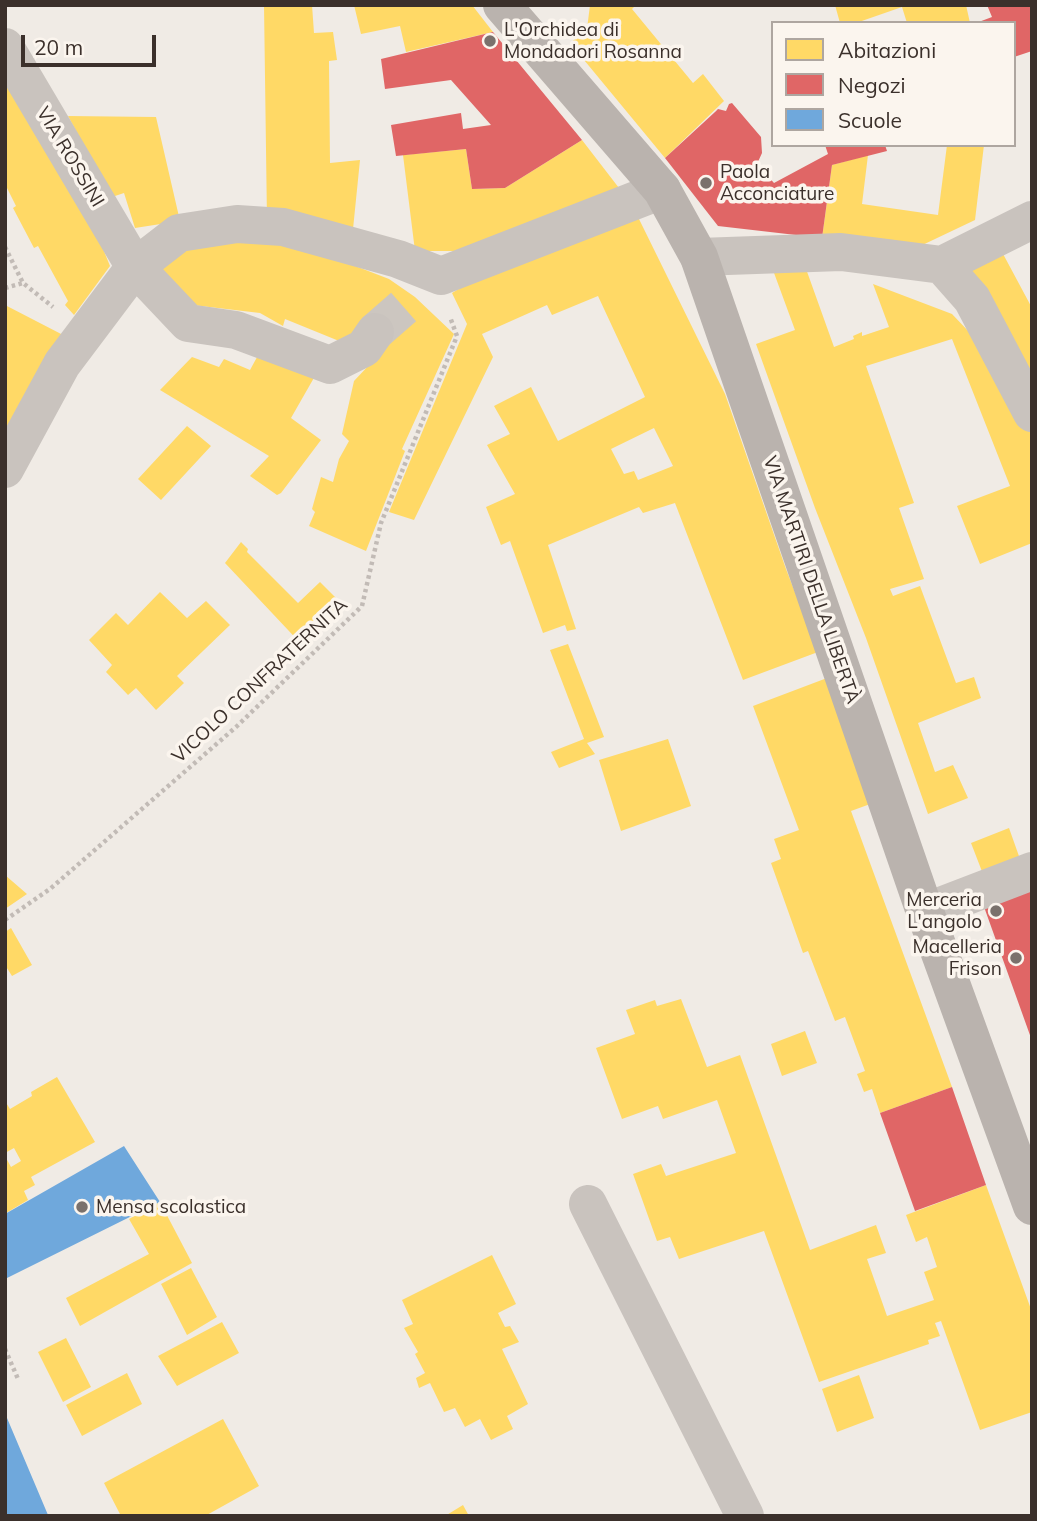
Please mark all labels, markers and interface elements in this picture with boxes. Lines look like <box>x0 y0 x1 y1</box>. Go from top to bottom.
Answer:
place label: L'Orchidea di Mondadori Rosanna <box>504 19 682 63</box>
scale bar <box>24 21 159 65</box>
legend <box>771 21 1016 147</box>
marker: L'Orchidea di Mondadori Rosanna <box>482 33 498 49</box>
text: 20 m <box>34 34 83 60</box>
text: Abitazioni <box>838 37 936 63</box>
text: Negozi <box>838 72 906 98</box>
street label: VIA ROSSINI <box>31 103 109 211</box>
text: Scuole <box>838 107 902 133</box>
place label: Paola Acconciature <box>720 161 834 205</box>
marker: Paola Acconciature <box>698 175 714 191</box>
street label: VIA MARTIRI DELLA LIBERTÀ <box>758 453 864 707</box>
street label: VICOLO CONFRATERNITA <box>168 594 352 768</box>
place label: Merceria L'angolo <box>906 889 982 933</box>
marker: Merceria L'angolo <box>988 903 1004 919</box>
place label: Macelleria Frison <box>913 936 1002 980</box>
marker: Macelleria Frison <box>1008 950 1024 966</box>
place label: Mensa scolastica <box>96 1196 246 1218</box>
marker: Mensa scolastica <box>74 1199 90 1215</box>

